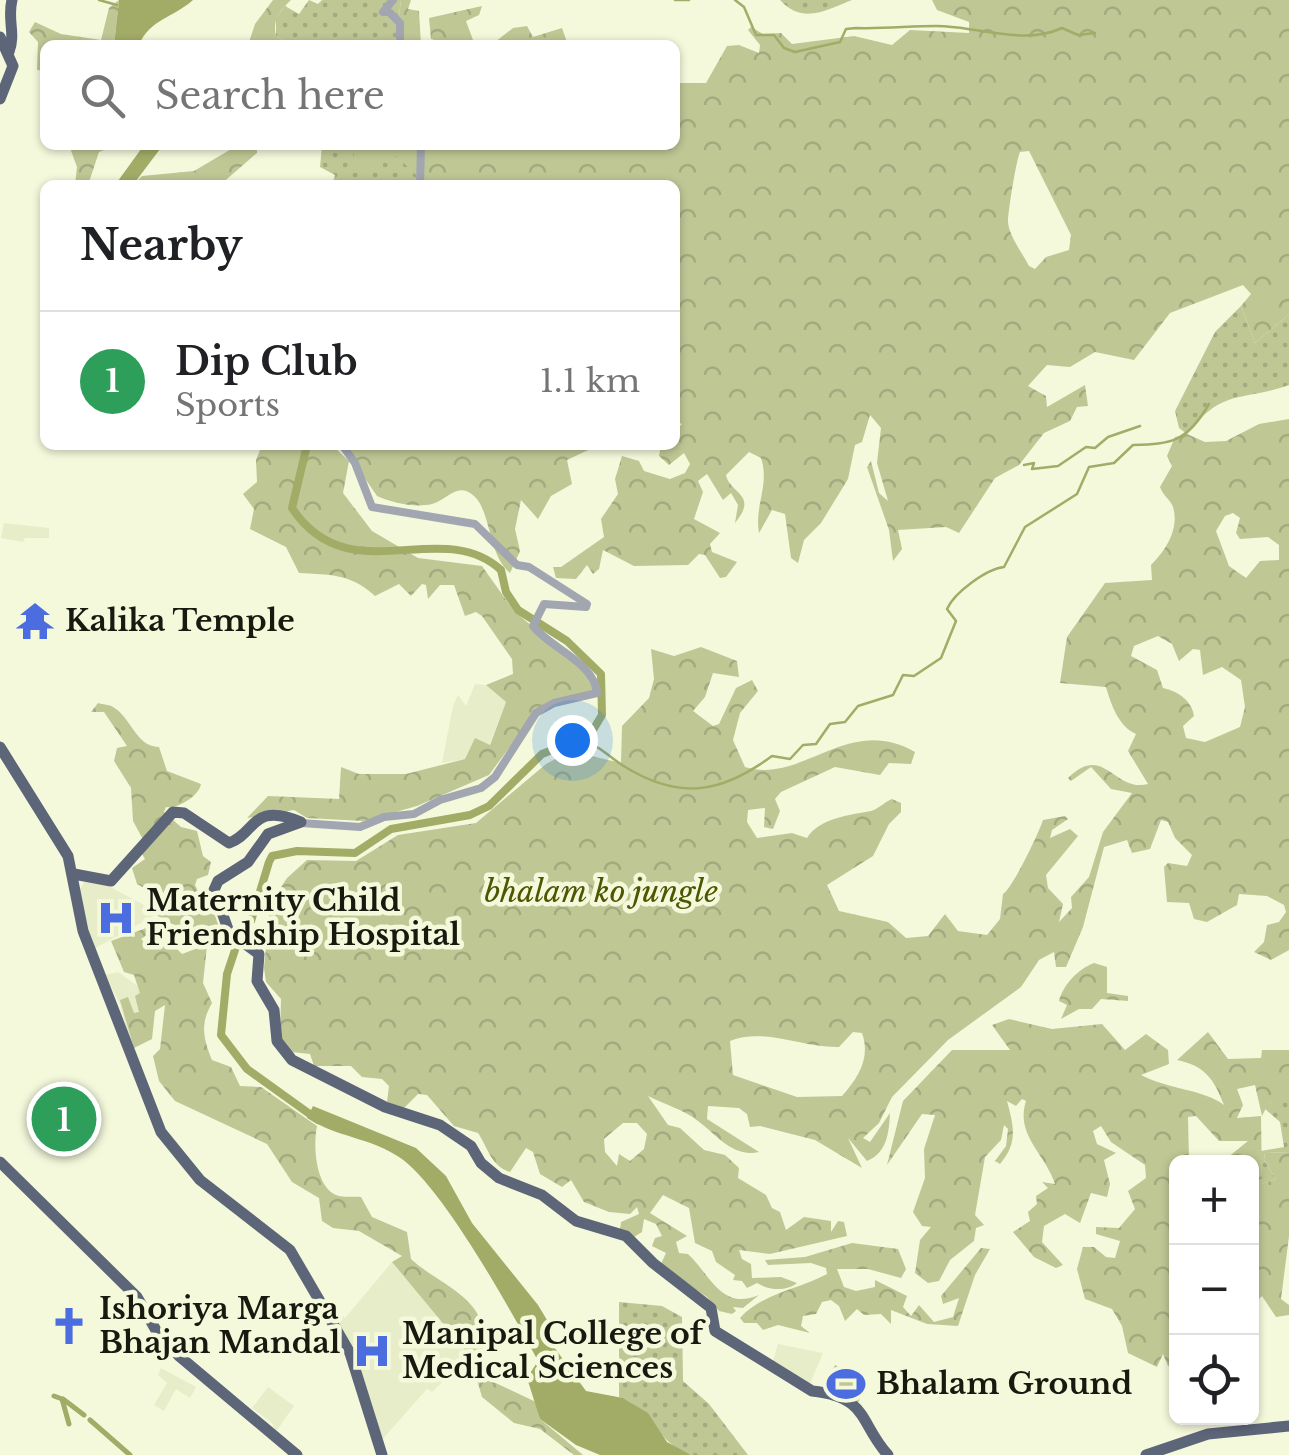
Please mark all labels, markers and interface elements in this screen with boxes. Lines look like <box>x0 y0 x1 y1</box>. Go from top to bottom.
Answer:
search box <box>40 40 680 150</box>
icon: search <box>75 68 130 123</box>
text: Search here <box>155 72 385 119</box>
text: Nearby <box>80 219 243 271</box>
text: Dip Club <box>175 338 358 385</box>
text: 1 <box>106 361 119 401</box>
text: 1.1 km <box>540 361 640 401</box>
text: Sports <box>175 385 280 425</box>
temple icon: Kalika Temple <box>14 600 56 642</box>
place label: Kalika Temple <box>65 602 295 639</box>
your location <box>547 715 598 766</box>
park label: bhalam ko jungle <box>484 873 718 910</box>
place label: Maternity Child Friendship Hospital <box>146 882 461 953</box>
hospital icon: Maternity Child Friendship Hospital <box>95 897 137 939</box>
pin: 1 <box>32 1082 96 1156</box>
map controls <box>1169 1155 1259 1425</box>
button: + <box>1169 1155 1259 1245</box>
button: − <box>1169 1245 1259 1335</box>
place label: Ishoriya Marga Bhajan Mandal <box>99 1290 341 1361</box>
church icon: Ishoriya Marga Bhajan Mandal <box>48 1305 90 1347</box>
place label: Manipal College of Medical Sciences <box>402 1315 707 1386</box>
hospital icon: Manipal College of Medical Sciences <box>351 1330 393 1372</box>
button: locate <box>1169 1335 1259 1425</box>
sports icon: Bhalam Ground <box>825 1363 867 1405</box>
place label: Bhalam Ground <box>876 1365 1132 1402</box>

